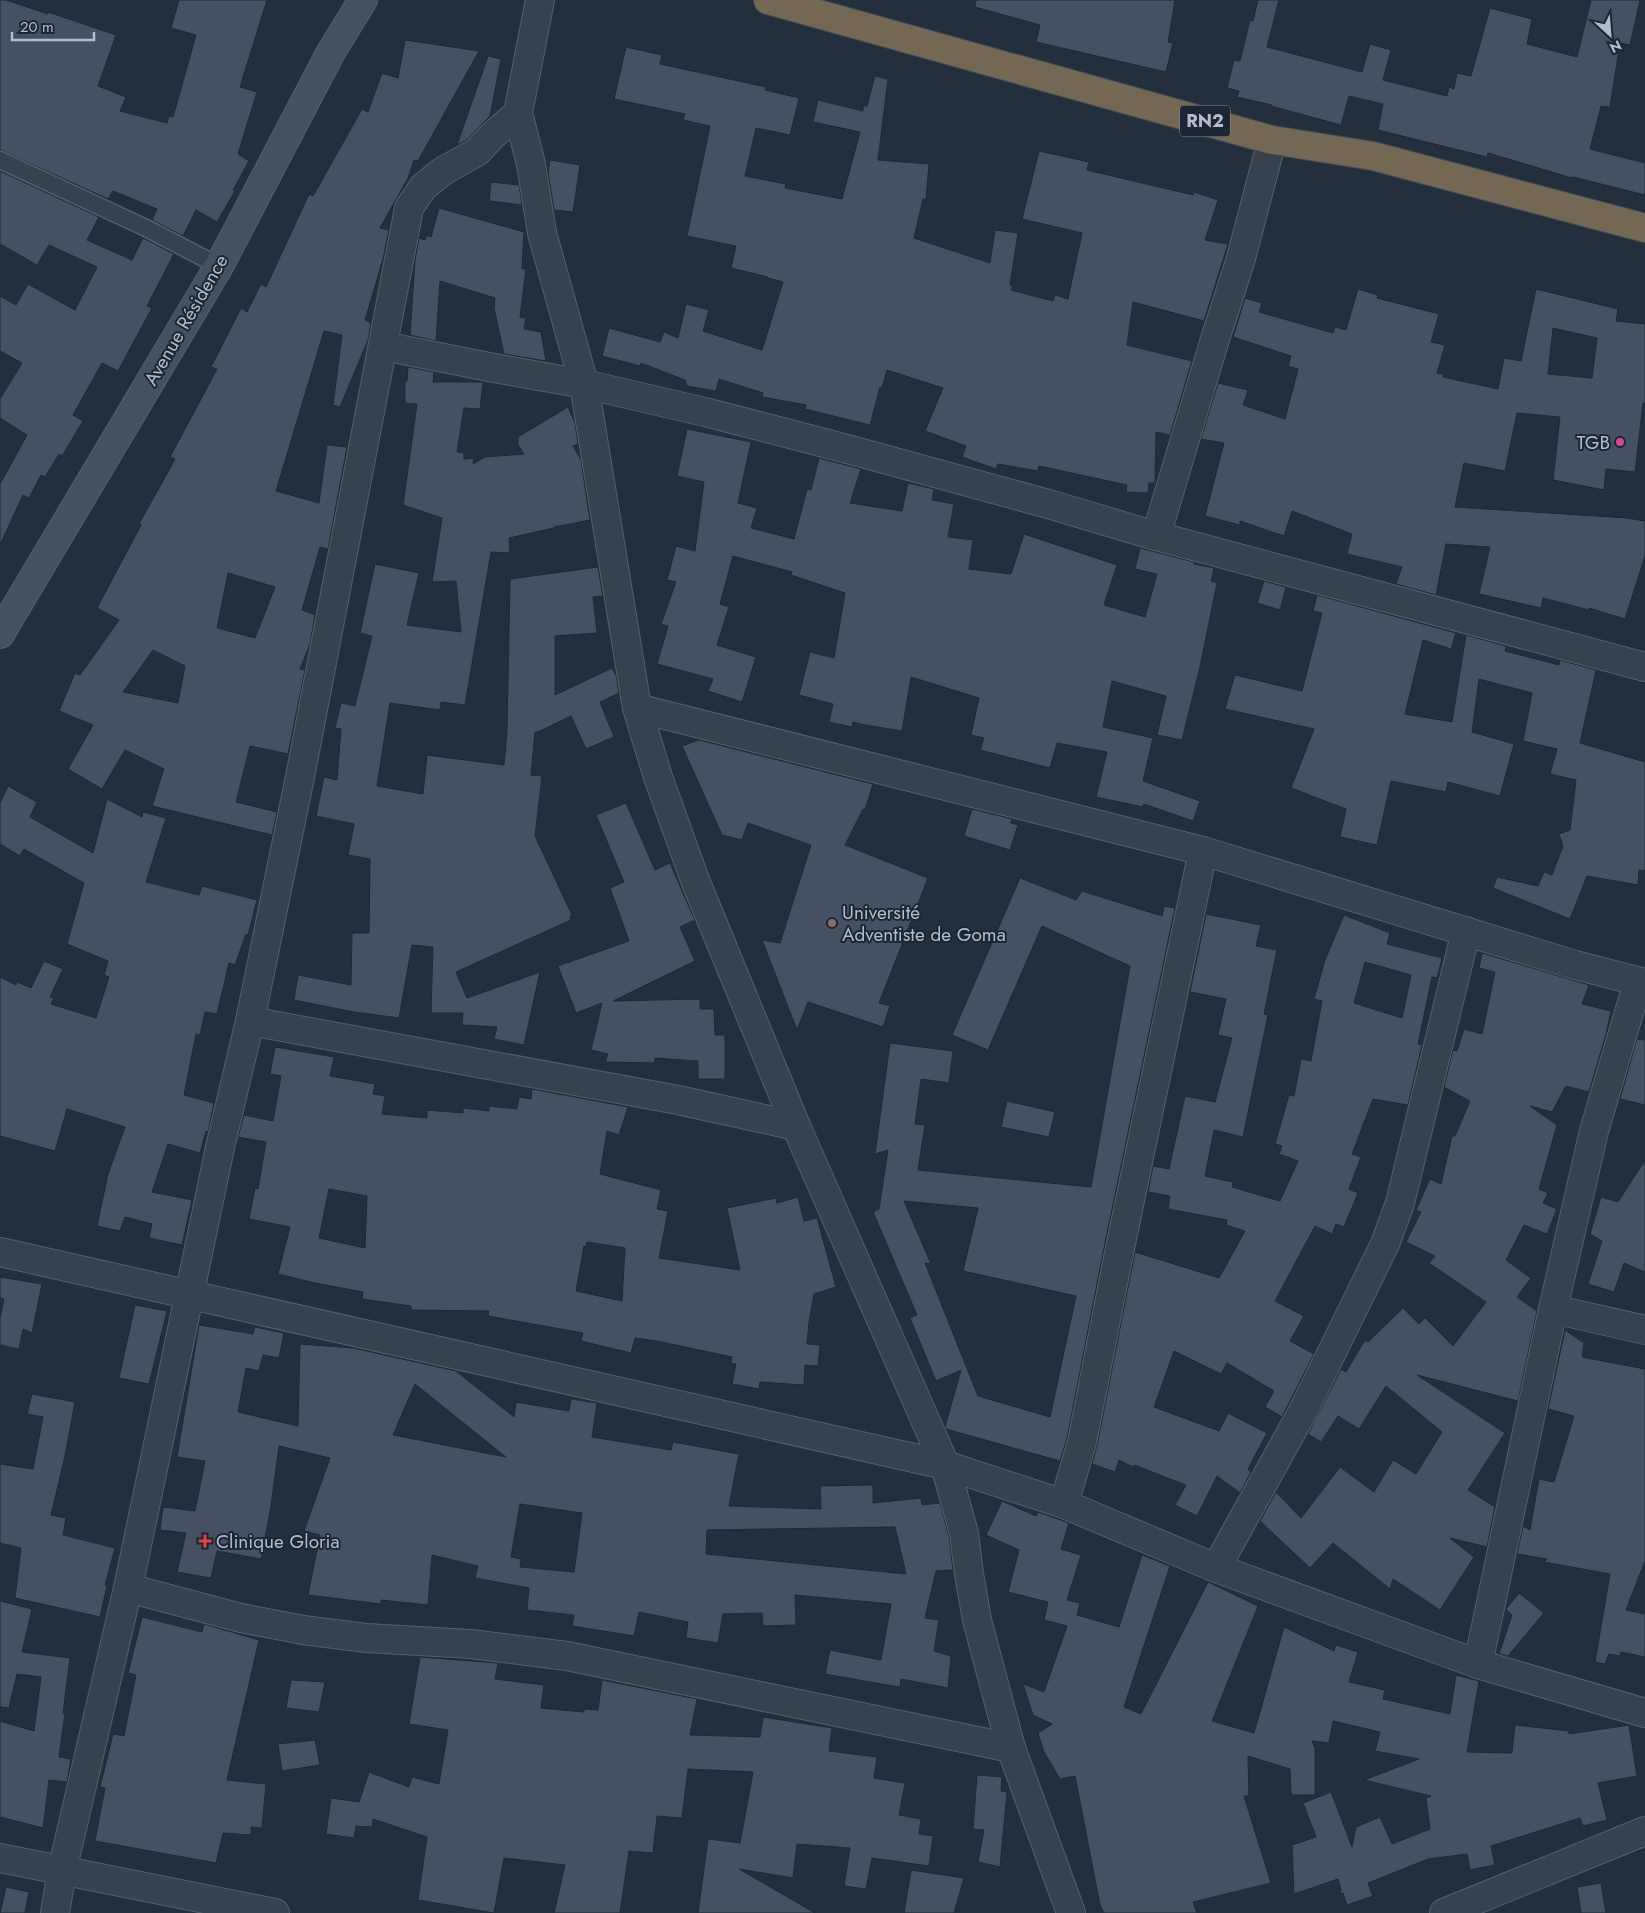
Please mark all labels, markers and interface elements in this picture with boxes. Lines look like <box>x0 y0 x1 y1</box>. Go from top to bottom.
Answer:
scale bar <box>12 10 95 42</box>
north arrow <box>1585 10 1635 60</box>
text: 20 m <box>20 16 54 38</box>
text: N <box>1606 35 1625 58</box>
road number: RN2 <box>1180 105 1230 136</box>
street label: Avenue Résidence <box>137 249 235 391</box>
place label: TGB <box>1577 429 1610 456</box>
marker: TGB <box>1614 436 1626 448</box>
place label: Université Adventiste de Goma <box>842 899 1006 948</box>
marker: Université Adventiste de Goma <box>826 917 838 929</box>
place label: Clinique Gloria <box>216 1528 340 1555</box>
marker: Clinique Gloria <box>198 1534 212 1548</box>

